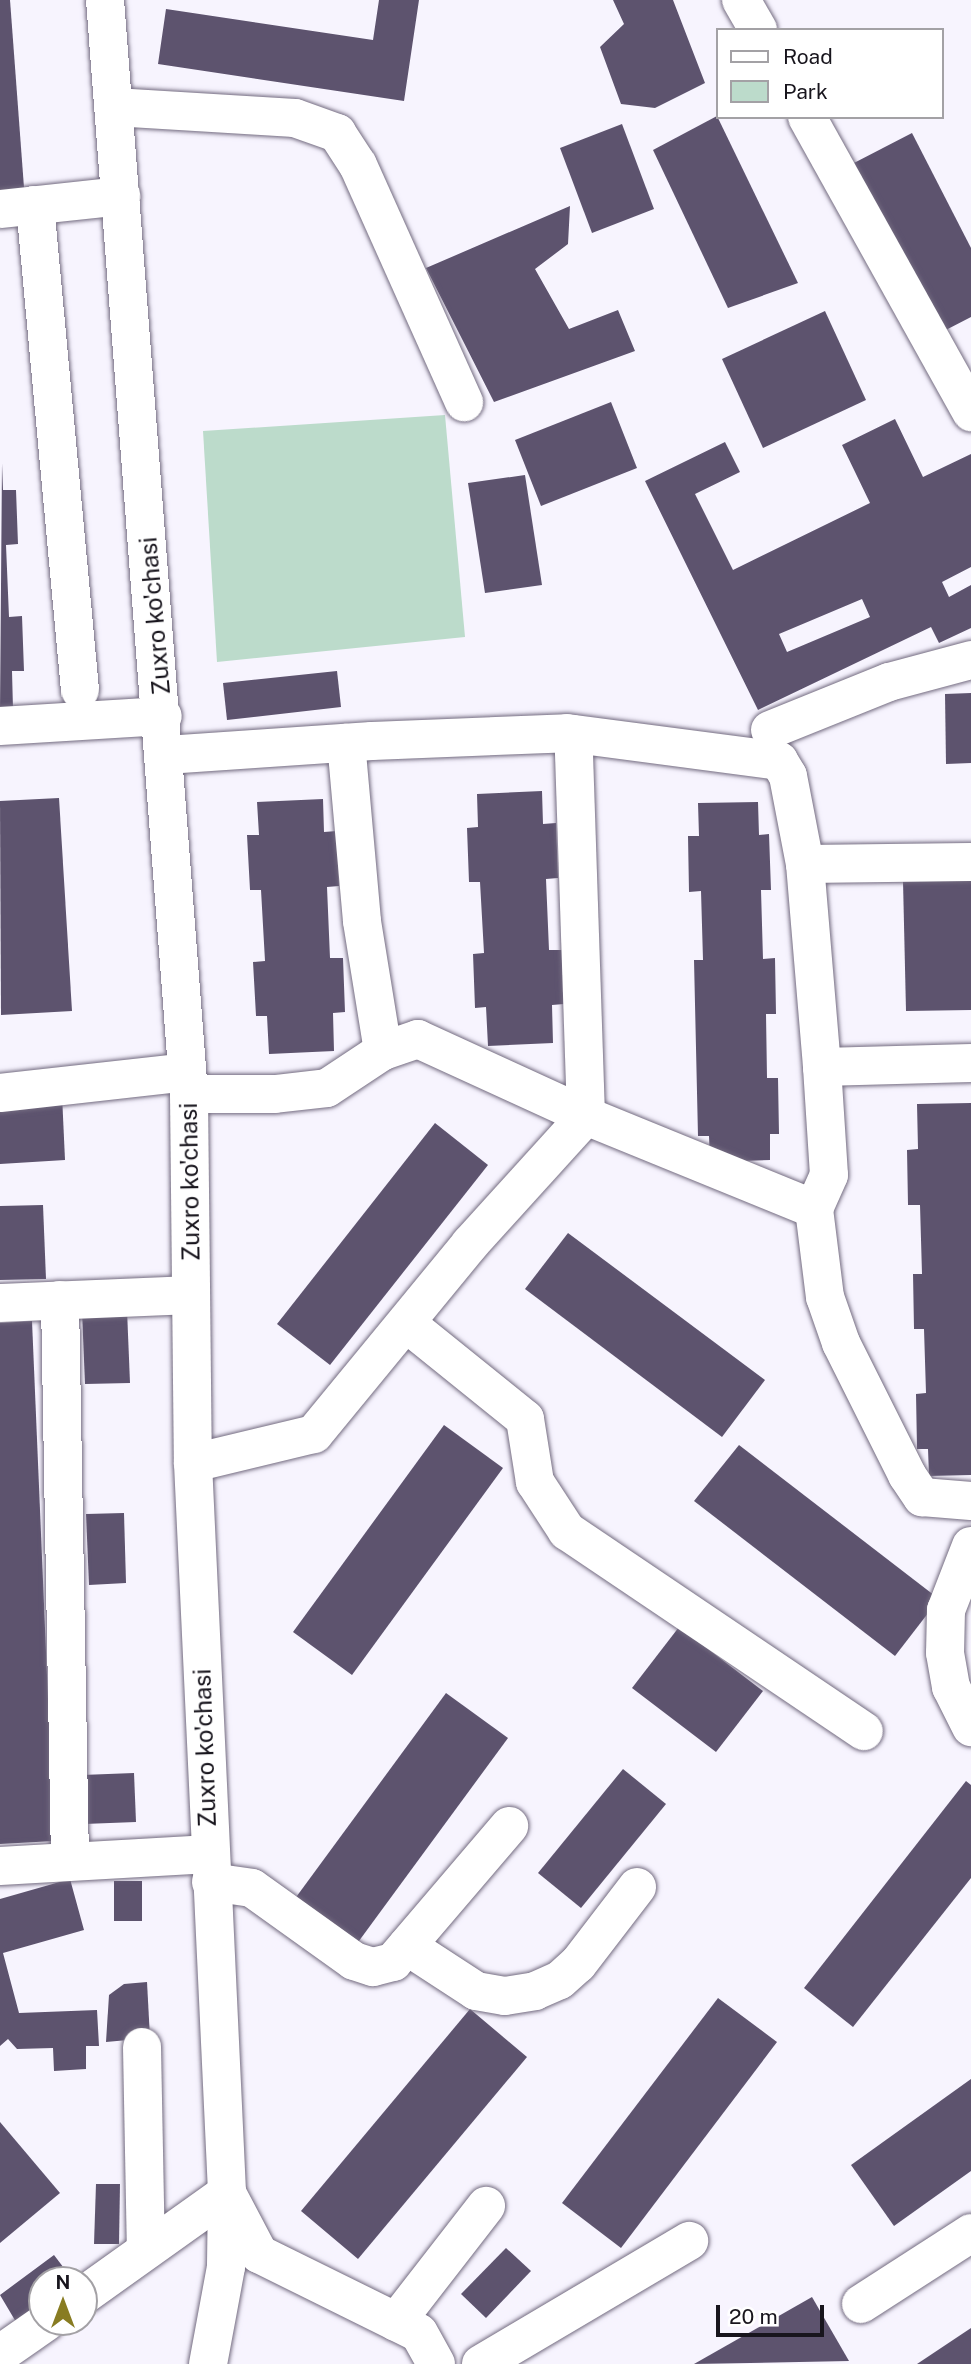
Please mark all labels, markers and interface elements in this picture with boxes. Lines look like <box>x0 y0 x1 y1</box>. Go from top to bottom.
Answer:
legend <box>716 28 943 119</box>
text: Road <box>783 44 833 69</box>
text: Park <box>783 79 828 104</box>
street label: Zuxro ko'chasi <box>134 536 176 696</box>
street label: Zuxro ko'chasi <box>174 1103 206 1261</box>
street label: Zuxro ko'chasi <box>188 1668 222 1828</box>
north arrow <box>28 2266 98 2336</box>
text: N <box>56 2271 70 2293</box>
scale bar <box>719 2290 828 2334</box>
text: 20 m <box>729 2304 778 2329</box>

